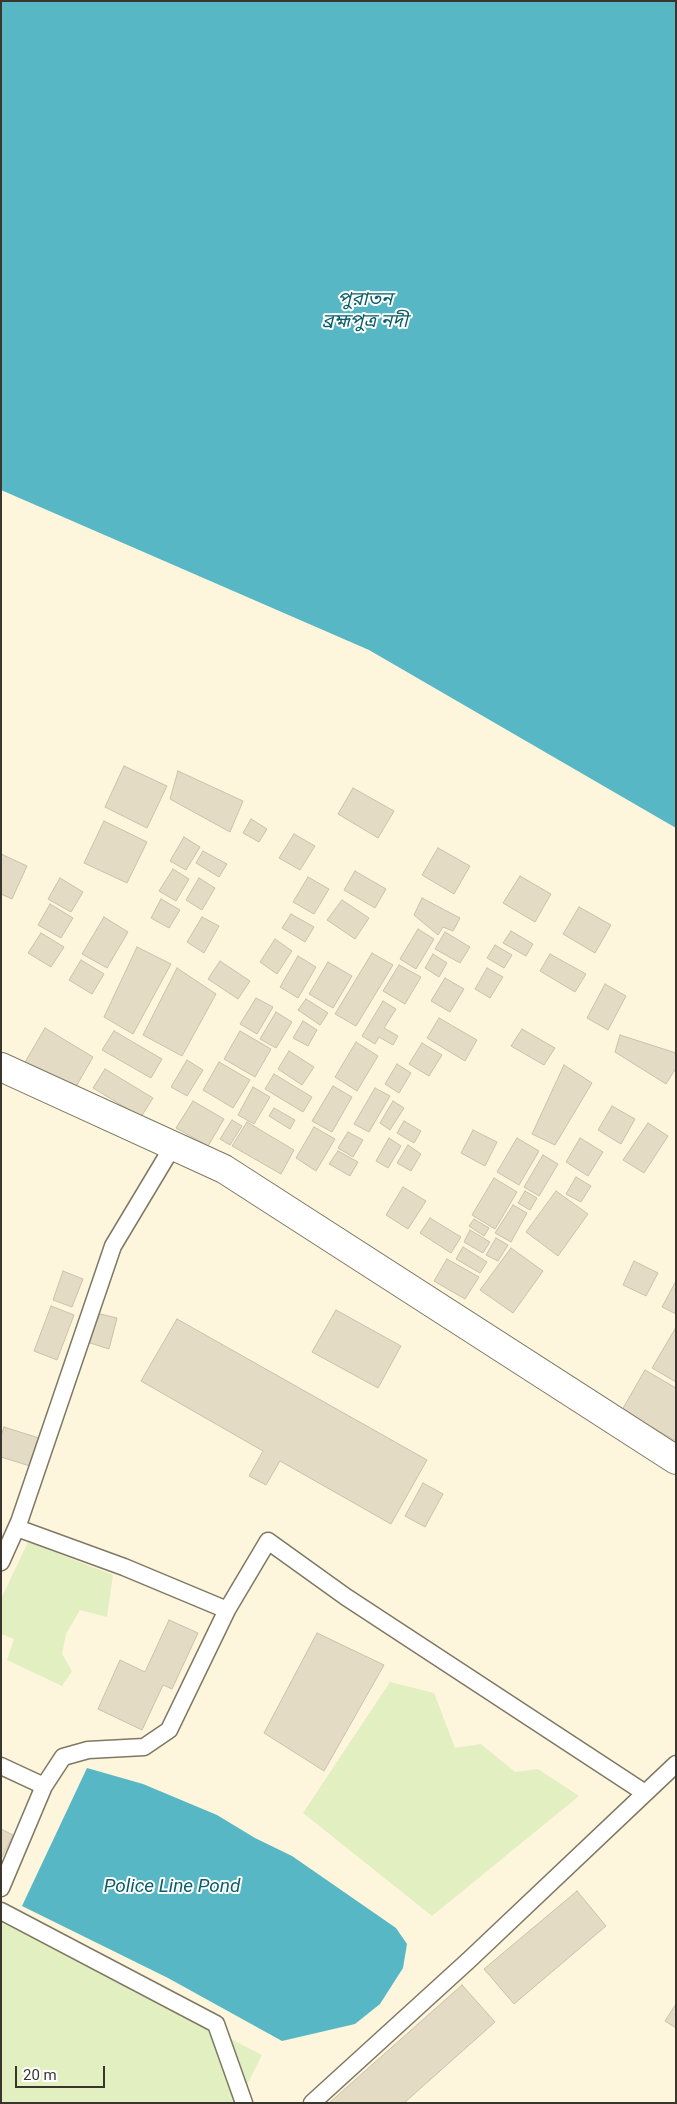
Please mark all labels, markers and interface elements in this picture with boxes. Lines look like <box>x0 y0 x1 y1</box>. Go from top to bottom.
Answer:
water label: পুরাতন ব্রহ্মপুত্র নদী <box>322 289 408 333</box>
water label: Police Line Pond <box>104 1876 240 1898</box>
scale bar <box>18 2056 108 2088</box>
text: 20 m <box>23 2066 57 2084</box>

